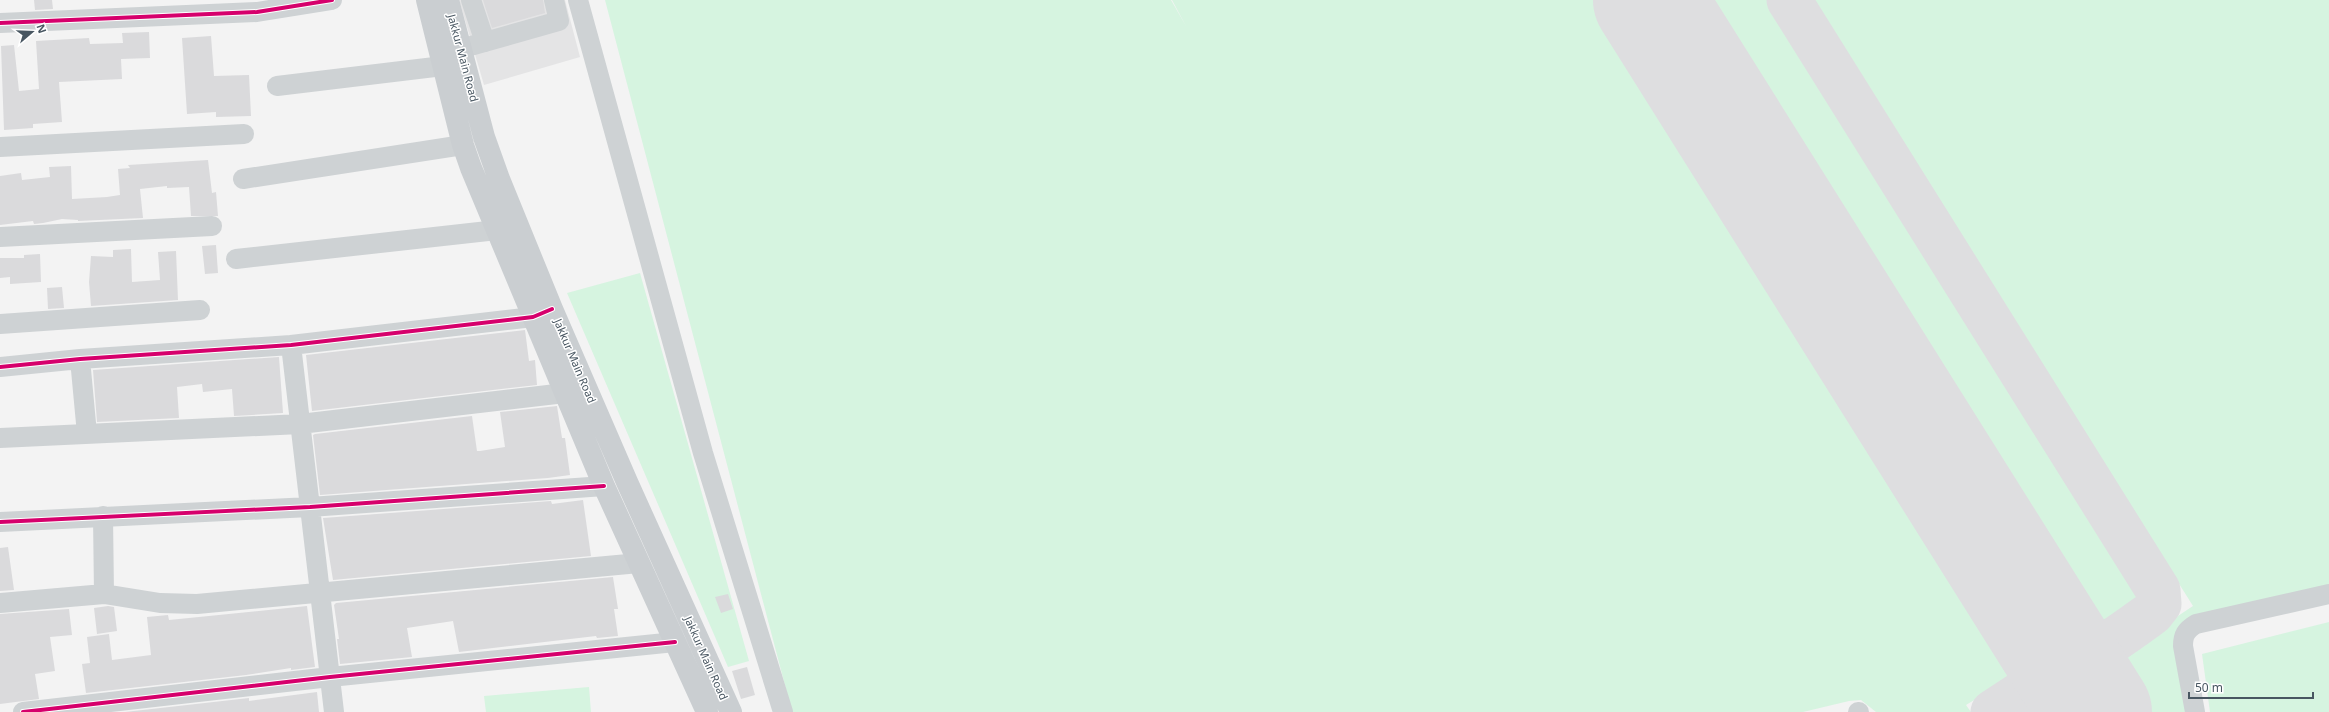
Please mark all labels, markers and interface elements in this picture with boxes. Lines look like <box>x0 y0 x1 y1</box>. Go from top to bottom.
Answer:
street label: Jakkur Main Road <box>444 11 482 103</box>
north arrow <box>12 12 52 52</box>
text: N <box>33 22 50 35</box>
street label: Jakkur Main Road <box>551 315 600 405</box>
street label: Jakkur Main Road <box>681 613 732 702</box>
scale bar <box>2189 674 2313 700</box>
text: 50 m <box>2195 679 2223 696</box>

